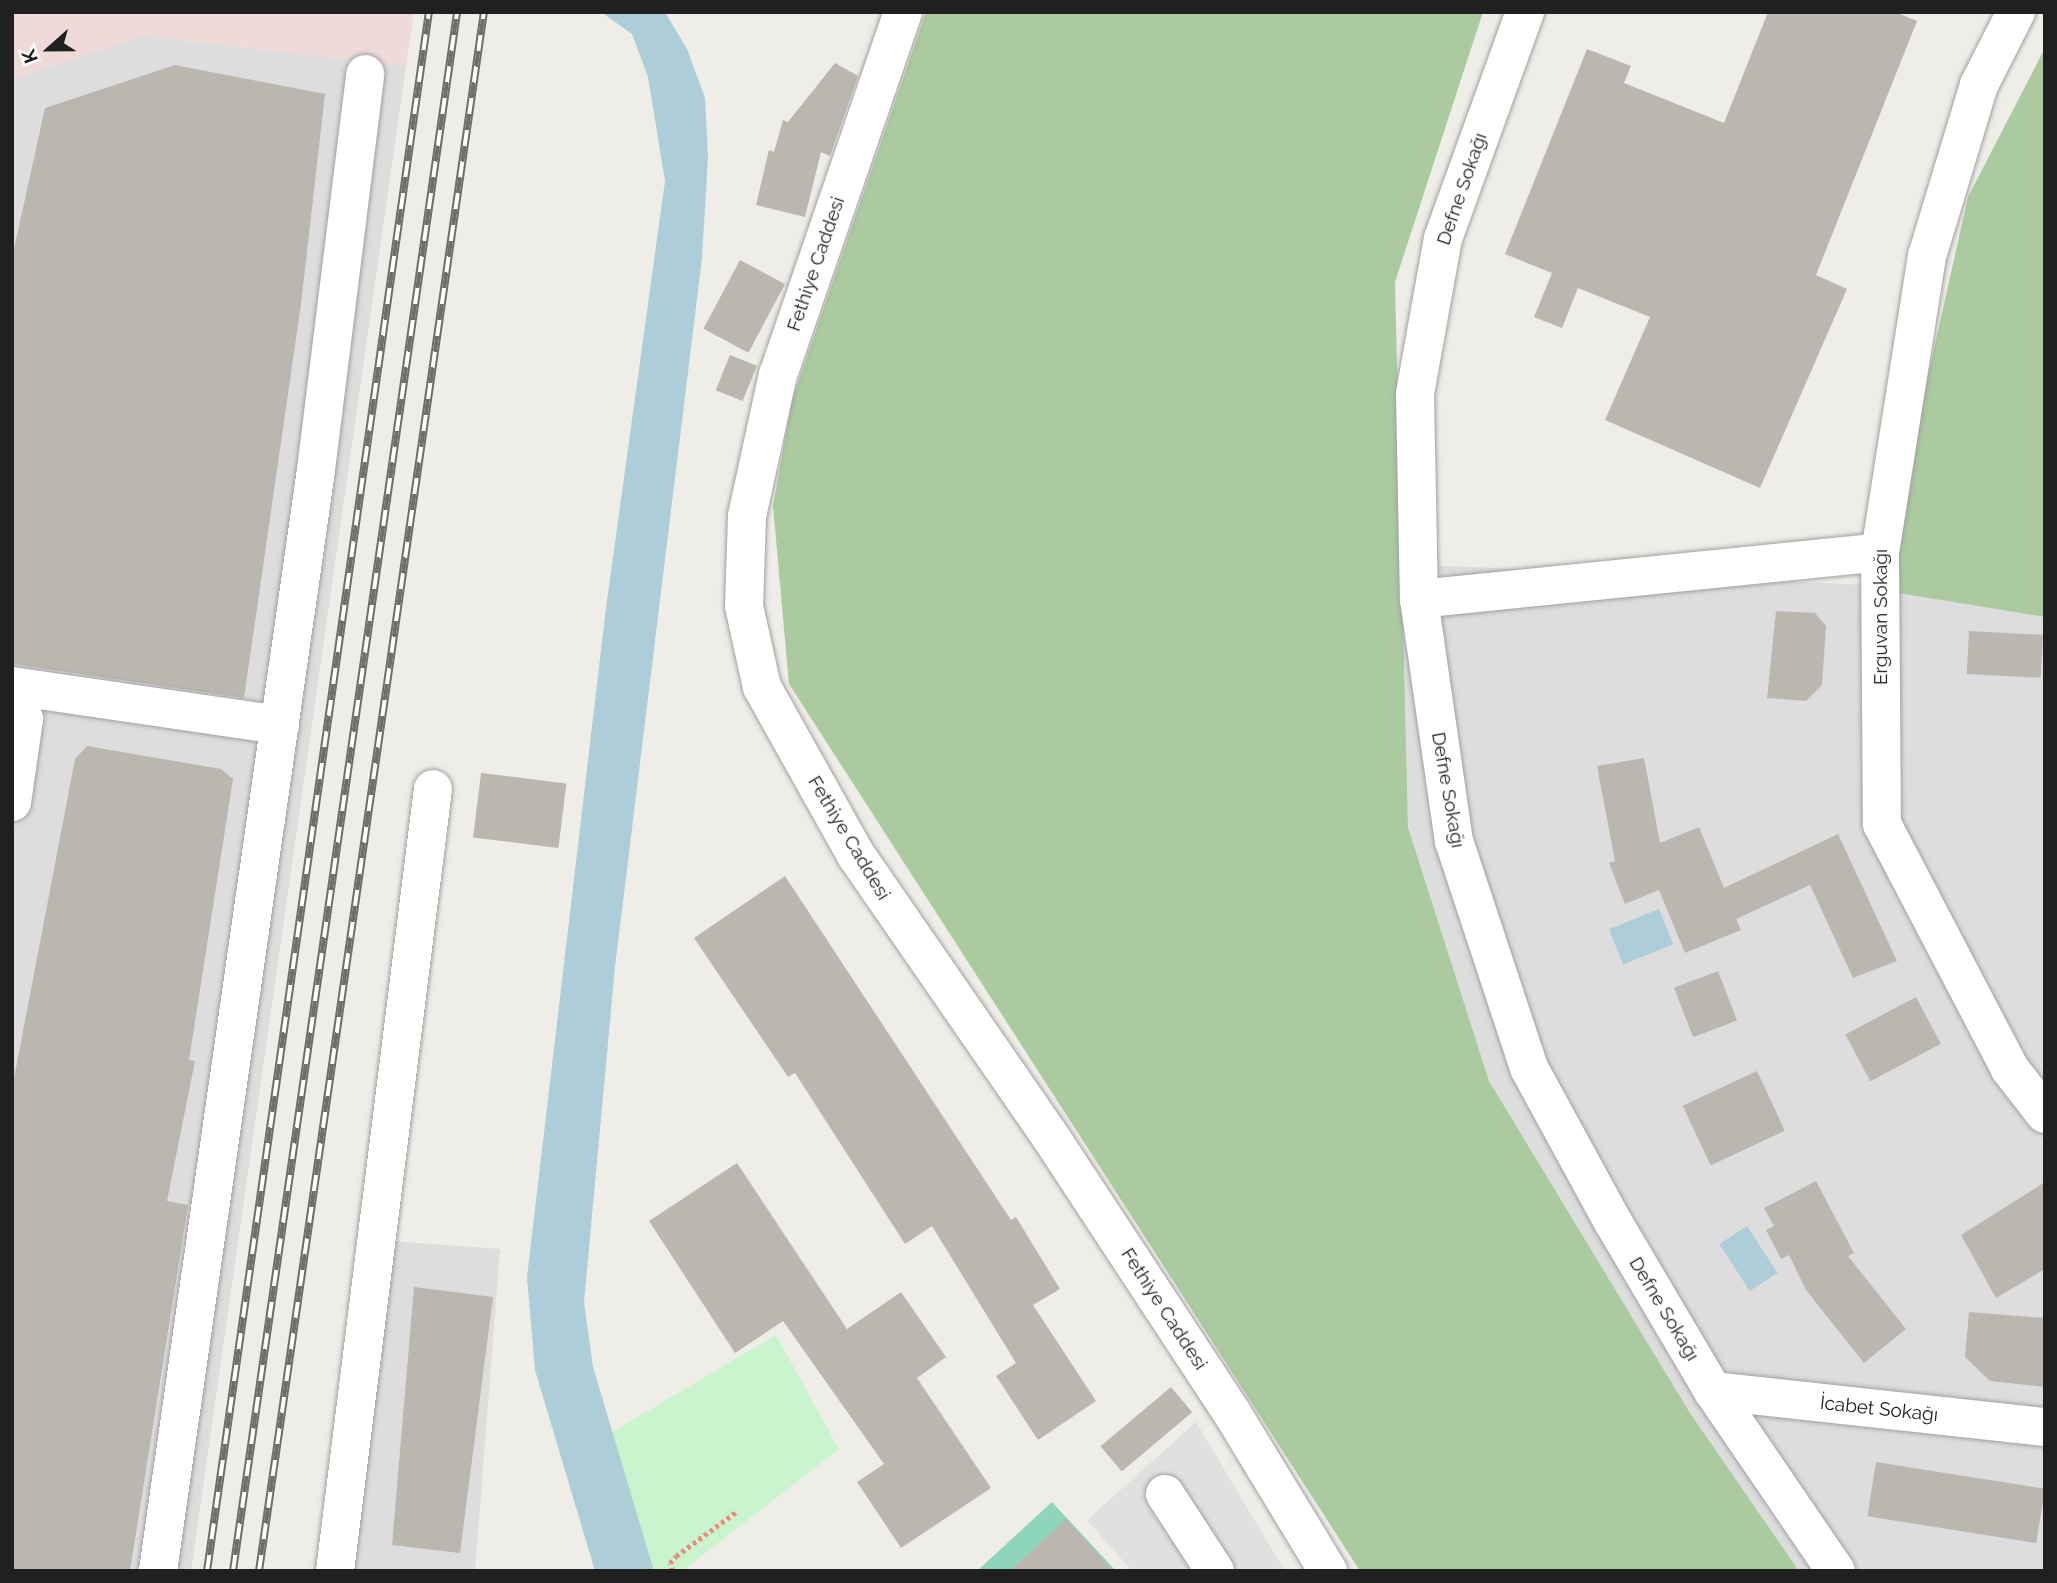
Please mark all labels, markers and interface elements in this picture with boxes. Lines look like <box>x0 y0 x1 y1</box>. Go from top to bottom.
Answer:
north arrow <box>14 14 84 84</box>
text: K <box>17 47 42 66</box>
street label: Defne Sokağı <box>1432 130 1492 248</box>
street label: Fethiye Caddesi <box>782 194 850 334</box>
street label: Erguvan Sokağı <box>1870 549 1892 685</box>
street label: Defne Sokağı <box>1427 730 1469 850</box>
street label: Fethiye Caddesi <box>803 772 895 904</box>
street label: Fethiye Caddesi <box>1116 1244 1212 1374</box>
street label: Defne Sokağı <box>1624 1253 1704 1365</box>
street label: İcabet Sokağı <box>1819 1391 1939 1427</box>

